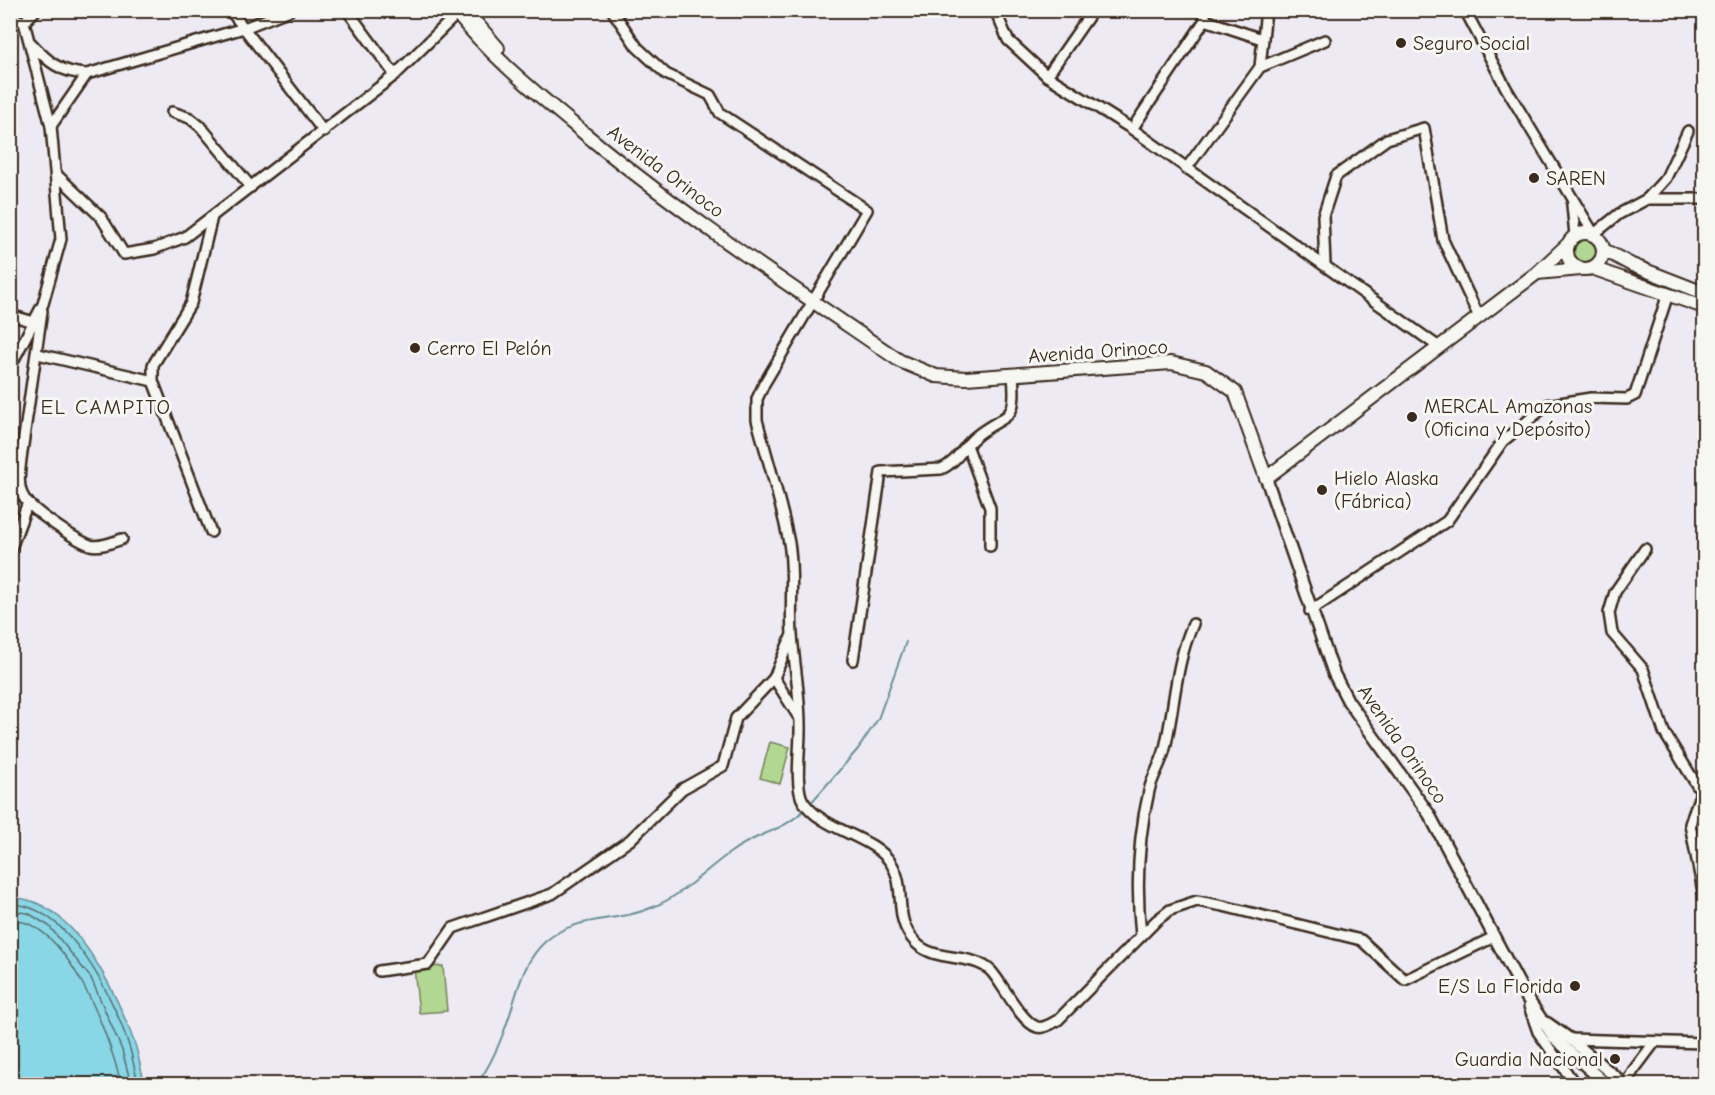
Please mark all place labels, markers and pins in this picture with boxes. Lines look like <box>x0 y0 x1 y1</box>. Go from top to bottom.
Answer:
place label: Seguro Social <box>1413 32 1530 55</box>
marker: Seguro Social <box>1394 36 1408 50</box>
place label: SAREN <box>1546 167 1606 190</box>
marker: SAREN <box>1527 171 1541 185</box>
place label: Cerro El Pelón <box>427 337 552 360</box>
marker: Cerro El Pelón <box>408 341 422 355</box>
place label: MERCAL Amazonas (Oficina y Depósito) <box>1424 395 1592 441</box>
marker: MERCAL Amazonas (Oficina y Depósito) <box>1405 410 1419 424</box>
place label: Hielo Alaska (Fábrica) <box>1334 467 1439 513</box>
marker: Hielo Alaska (Fábrica) <box>1315 483 1329 497</box>
place label: E/S La Florida <box>1438 975 1563 998</box>
marker: E/S La Florida <box>1568 979 1582 993</box>
place label: Guardia Nacional <box>1455 1048 1603 1071</box>
marker: Guardia Nacional <box>1608 1052 1622 1066</box>

